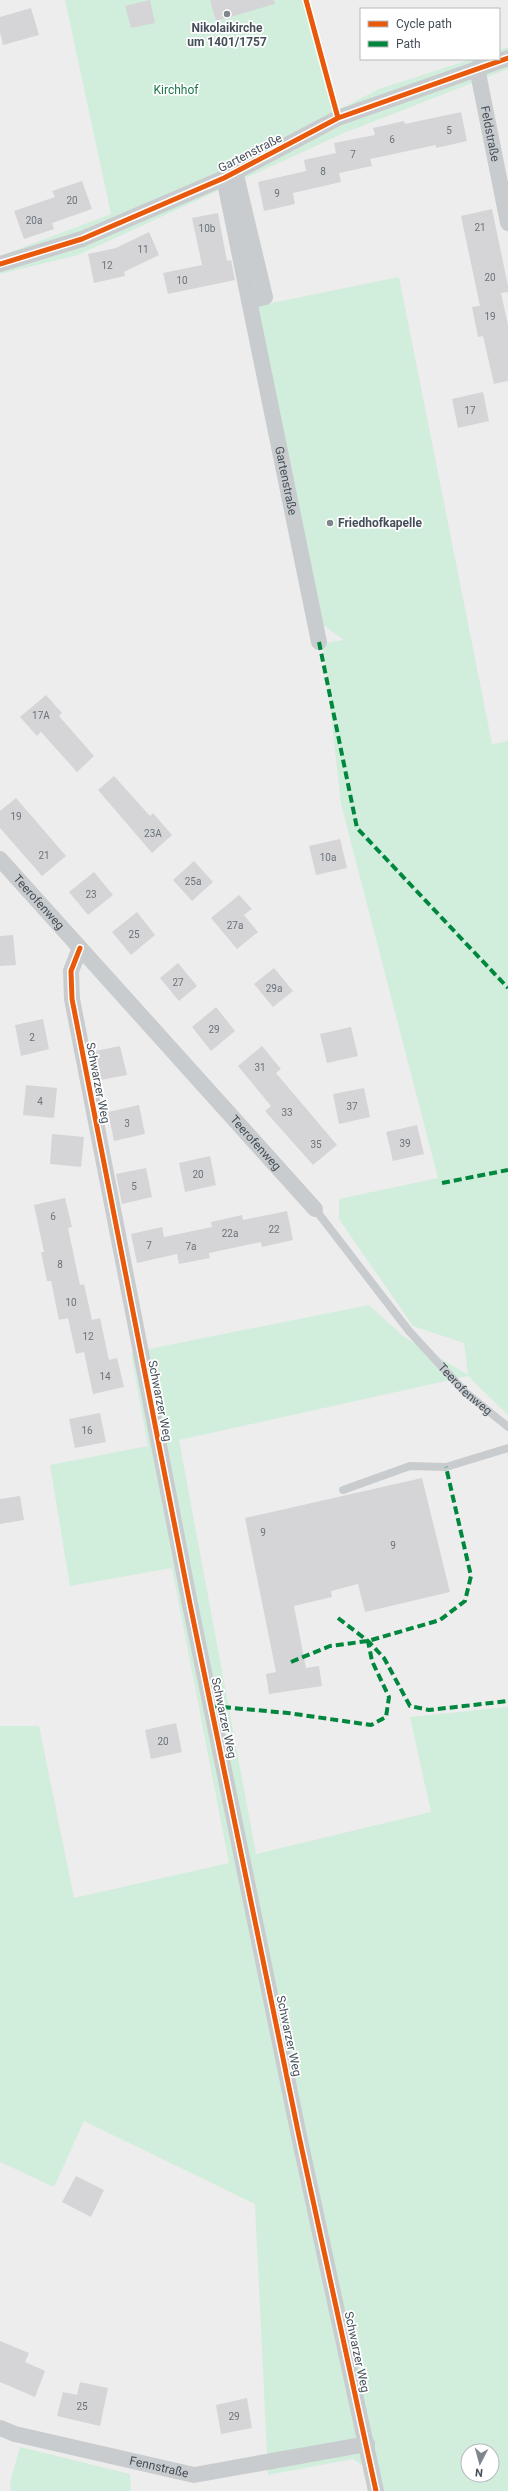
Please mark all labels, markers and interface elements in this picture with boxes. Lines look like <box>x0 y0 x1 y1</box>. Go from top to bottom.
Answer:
legend <box>360 8 500 60</box>
marker: Nikolaikirche um 1401/1757 <box>222 9 232 19</box>
text: Cycle path <box>396 17 452 31</box>
place label: Nikolaikirche um 1401/1757 <box>187 21 267 49</box>
text: Path <box>396 37 421 51</box>
park label: Kirchhof <box>154 83 199 97</box>
street label: Feldstraße <box>478 105 503 163</box>
house number: 5 <box>446 125 452 136</box>
street label: Gartenstraße <box>216 131 284 175</box>
house number: 6 <box>389 134 395 145</box>
house number: 7 <box>350 149 356 160</box>
house number: 8 <box>320 166 326 177</box>
house number: 9 <box>274 188 280 199</box>
house number: 20 <box>66 195 78 206</box>
house number: 20a <box>26 215 42 226</box>
house number: 21 <box>474 222 486 233</box>
house number: 10b <box>199 223 216 234</box>
house number: 11 <box>137 244 149 255</box>
house number: 12 <box>101 260 113 271</box>
house number: 20 <box>484 272 496 283</box>
house number: 10 <box>176 275 188 286</box>
house number: 19 <box>484 311 496 322</box>
house number: 17 <box>464 405 476 416</box>
street label: Gartenstraße <box>272 445 300 516</box>
place label: Friedhofkapelle <box>338 516 422 530</box>
marker: Friedhofkapelle <box>325 518 335 528</box>
house number: 17A <box>32 710 50 721</box>
house number: 19 <box>10 811 22 822</box>
house number: 23A <box>144 828 162 839</box>
house number: 21 <box>38 850 50 861</box>
house number: 10a <box>320 852 336 863</box>
street label: Teerofenweg <box>10 872 67 933</box>
house number: 25a <box>185 876 201 887</box>
house number: 23 <box>85 889 97 900</box>
house number: 27a <box>227 920 243 931</box>
house number: 25 <box>128 929 140 940</box>
house number: 27 <box>172 977 184 988</box>
house number: 29a <box>266 983 282 994</box>
house number: 29 <box>208 1024 220 1035</box>
house number: 2 <box>29 1032 35 1043</box>
street label: Schwarzer Weg <box>83 1041 113 1125</box>
house number: 31 <box>254 1062 266 1073</box>
house number: 4 <box>37 1096 43 1107</box>
house number: 37 <box>346 1101 358 1112</box>
house number: 33 <box>281 1107 293 1118</box>
street label: Teerofenweg <box>227 1112 284 1173</box>
house number: 3 <box>124 1118 130 1129</box>
house number: 39 <box>399 1138 411 1149</box>
house number: 35 <box>310 1139 322 1150</box>
house number: 20 <box>192 1169 204 1180</box>
house number: 5 <box>131 1181 137 1192</box>
house number: 6 <box>50 1211 56 1222</box>
house number: 22 <box>268 1224 280 1235</box>
house number: 22a <box>222 1228 238 1239</box>
house number: 7 <box>146 1240 152 1251</box>
house number: 7a <box>185 1241 197 1252</box>
house number: 8 <box>57 1259 63 1270</box>
house number: 10 <box>65 1297 77 1308</box>
house number: 12 <box>82 1331 94 1342</box>
street label: Schwarzer Weg <box>145 1359 175 1443</box>
street label: Teerofenweg <box>435 1360 495 1418</box>
house number: 14 <box>99 1371 111 1382</box>
house number: 16 <box>81 1425 93 1436</box>
house number: 9 <box>260 1527 266 1538</box>
house number: 9 <box>390 1540 396 1551</box>
street label: Schwarzer Weg <box>209 1676 239 1760</box>
house number: 20 <box>157 1736 169 1747</box>
street label: Schwarzer Weg <box>274 1994 304 2078</box>
street label: Schwarzer Weg <box>342 2310 372 2394</box>
house number: 25 <box>76 2401 88 2412</box>
house number: 29 <box>228 2411 240 2422</box>
north arrow <box>460 2443 500 2483</box>
street label: Fennstraße <box>128 2453 190 2481</box>
text: N <box>474 2466 484 2479</box>

